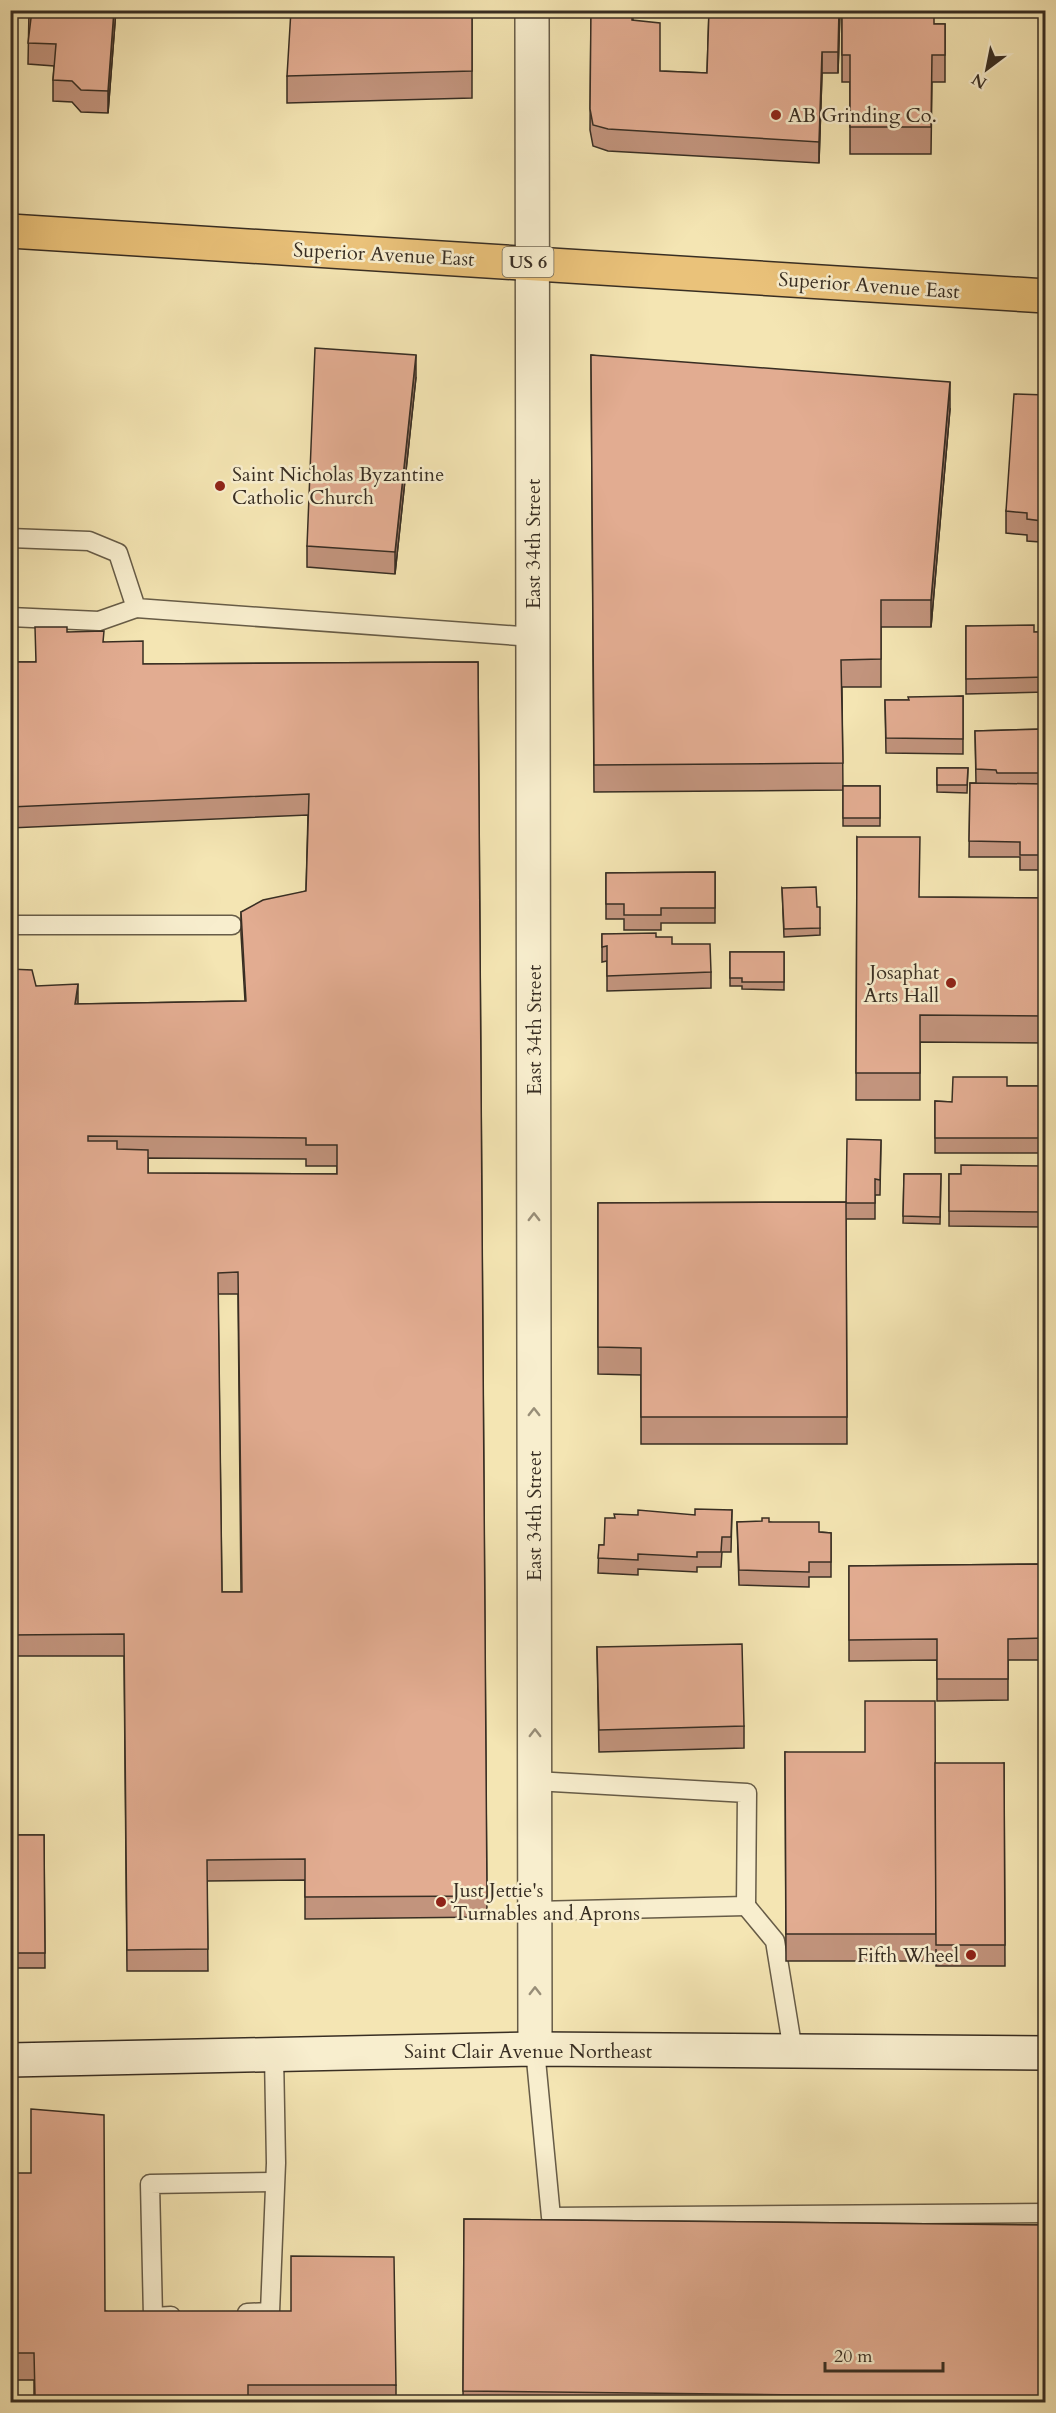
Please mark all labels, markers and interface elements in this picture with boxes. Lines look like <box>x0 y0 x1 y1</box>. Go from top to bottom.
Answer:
north arrow <box>957 39 1017 99</box>
text: N <box>968 68 991 94</box>
place label: AB Grinding Co. <box>788 102 937 129</box>
marker: AB Grinding Co. <box>769 108 783 122</box>
street label: Superior Avenue East <box>293 236 476 273</box>
road number: US 6 <box>502 247 554 277</box>
street label: Superior Avenue East <box>778 266 961 305</box>
place label: Saint Nicholas Byzantine Catholic Church <box>232 461 444 511</box>
street label: East 34th Street <box>520 478 547 609</box>
marker: Saint Nicholas Byzantine Catholic Church <box>213 479 227 493</box>
place label: Josaphat Arts Hall <box>864 959 940 1009</box>
street label: East 34th Street <box>521 964 548 1095</box>
marker: Josaphat Arts Hall <box>944 976 958 990</box>
one-way arrow <box>528 1212 540 1221</box>
one-way arrow <box>528 1407 540 1416</box>
street label: East 34th Street <box>521 1450 548 1581</box>
one-way arrow <box>529 1728 541 1737</box>
place label: Just Jettie's Turnables and Aprons <box>450 1877 640 1927</box>
marker: Just Jettie's Turnables and Aprons <box>434 1895 448 1909</box>
place label: Fifth Wheel <box>857 1942 959 1969</box>
marker: Fifth Wheel <box>964 1948 978 1962</box>
one-way arrow <box>529 1986 541 1995</box>
street label: Saint Clair Avenue Northeast <box>404 2038 653 2065</box>
scale bar <box>825 2335 944 2373</box>
text: 20 m <box>834 2344 873 2369</box>

